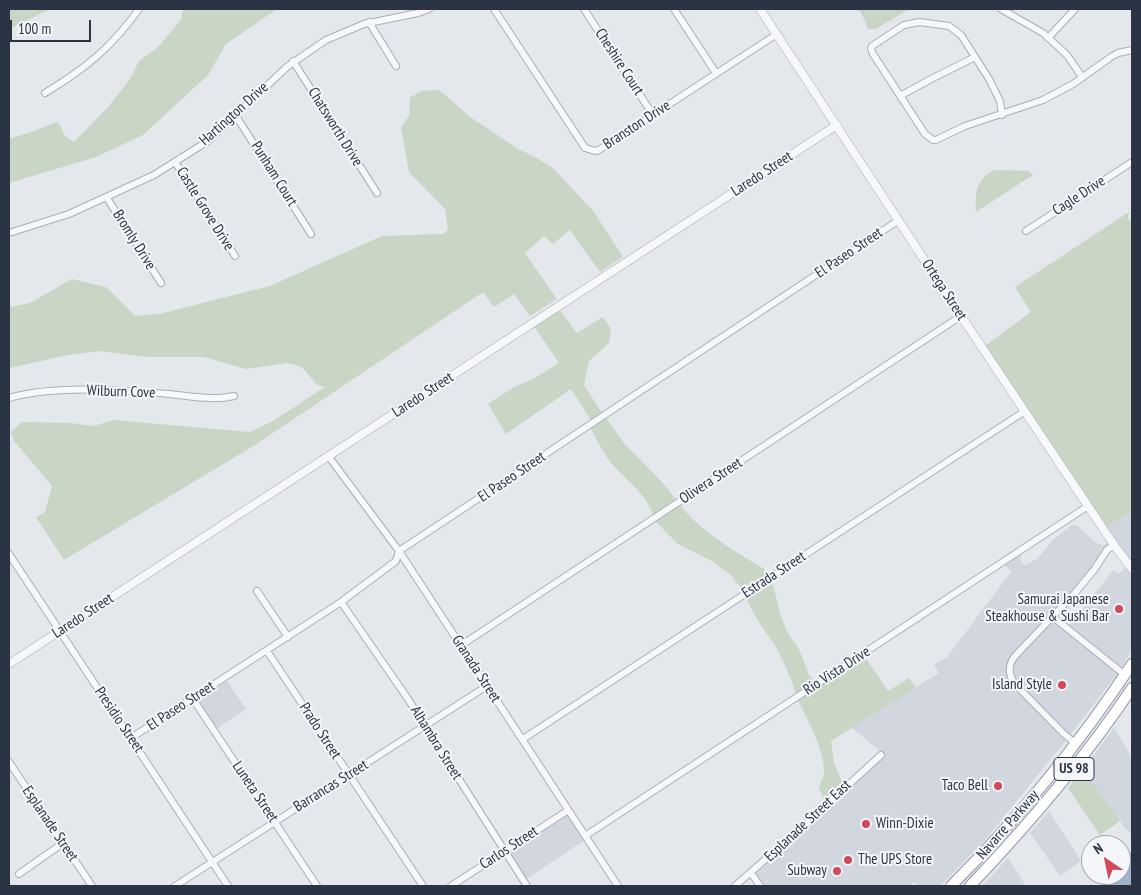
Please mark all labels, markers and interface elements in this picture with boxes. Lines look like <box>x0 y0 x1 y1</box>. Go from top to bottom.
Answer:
scale bar <box>12 10 94 42</box>
text: 100 m <box>18 19 51 38</box>
street label: Cheshire Court <box>591 25 647 99</box>
street label: Hartington Drive <box>196 78 272 150</box>
street label: Chatsworth Drive <box>304 84 366 170</box>
street label: Branston Drive <box>600 97 674 153</box>
street label: Punham Court <box>247 138 301 210</box>
street label: Laredo Street <box>728 148 796 200</box>
street label: Castle Grove Drive <box>172 164 238 254</box>
street label: Cagle Drive <box>1049 172 1109 220</box>
street label: Bromly Drive <box>109 207 159 273</box>
street label: El Paseo Street <box>812 224 886 282</box>
street label: Ortega Street <box>918 256 970 324</box>
street label: Laredo Street <box>389 369 457 421</box>
street label: Wilburn Cove <box>86 382 156 402</box>
street label: El Paseo Street <box>475 448 549 506</box>
street label: Olivera Street <box>676 454 746 508</box>
street label: Estrada Street <box>739 548 809 602</box>
street label: Laredo Street <box>49 590 117 642</box>
place label: Samurai Japanese Steakhouse & Sushi Bar <box>985 591 1109 626</box>
marker: Samurai Japanese Steakhouse & Sushi Bar <box>1113 603 1125 615</box>
street label: Granada Street <box>448 632 504 706</box>
street label: Rio Vista Drive <box>800 643 874 699</box>
place label: Island Style <box>992 676 1052 694</box>
street label: El Paseo Street <box>144 677 218 735</box>
marker: Island Style <box>1056 679 1068 691</box>
street label: Presidio Street <box>90 684 148 756</box>
street label: Prado Street <box>295 699 345 763</box>
street label: Alhambra Street <box>406 703 466 783</box>
street label: Barrancas Street <box>290 756 372 816</box>
street label: Luneta Street <box>228 758 282 826</box>
road number: US 98 <box>1054 758 1094 781</box>
street label: Esplanade Street East <box>761 776 855 866</box>
place label: Taco Bell <box>942 777 988 795</box>
marker: Taco Bell <box>992 780 1004 792</box>
street label: Esplanade Street <box>18 783 82 865</box>
street label: Navarre Parkway <box>973 787 1043 863</box>
place label: Winn-Dixie <box>876 815 934 833</box>
marker: Winn-Dixie <box>860 818 872 830</box>
street label: Carlos Street <box>476 822 542 874</box>
north arrow <box>1081 835 1131 885</box>
text: N <box>1090 839 1106 858</box>
place label: The UPS Store <box>858 851 932 869</box>
marker: The UPS Store <box>842 854 854 866</box>
place label: Subway <box>787 862 827 880</box>
marker: Subway <box>831 865 843 877</box>

